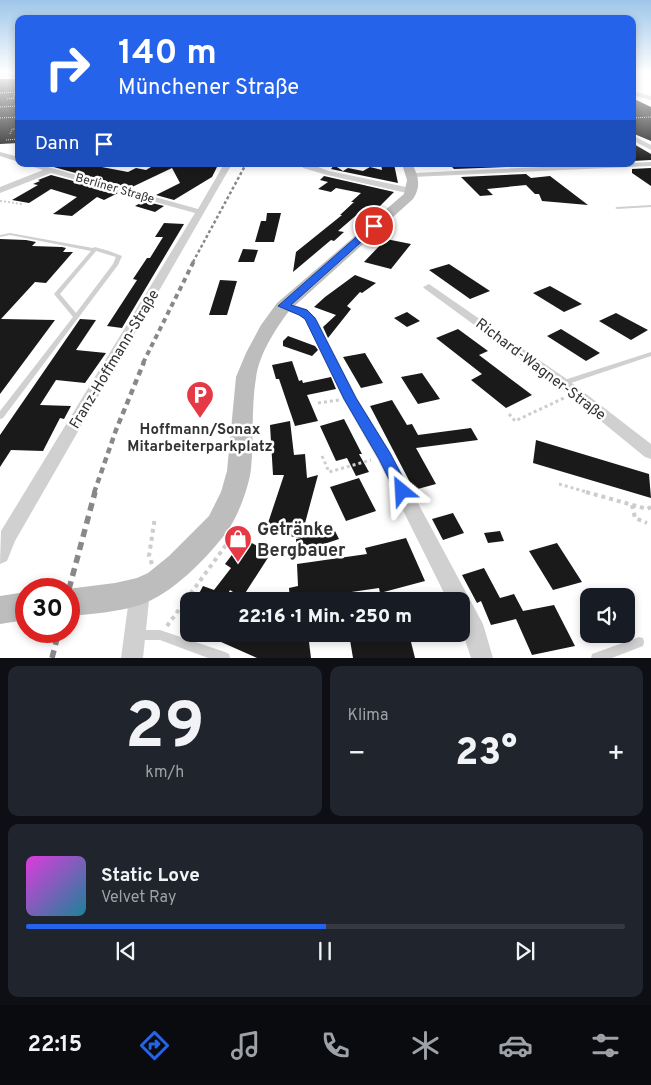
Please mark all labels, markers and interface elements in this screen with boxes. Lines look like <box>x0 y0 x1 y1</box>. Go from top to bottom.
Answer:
text: 140 m <box>118 32 217 76</box>
icon: right <box>35 35 100 100</box>
text: Münchener Straße <box>118 75 299 102</box>
icon: arrive <box>90 130 118 158</box>
text: Dann <box>35 132 80 156</box>
street label: Berliner Straße <box>73 170 156 208</box>
pin <box>353 205 395 247</box>
icon: arrive <box>360 212 388 240</box>
street label: Franz-Hoffmann-Straße <box>66 287 164 433</box>
street label: Richard-Wagner-Straße <box>471 315 609 425</box>
parking icon: Hoffmann/Sonax Mitarbeiterparkplatz <box>185 380 215 419</box>
place label: Hoffmann/Sonax Mitarbeiterparkplatz <box>127 421 273 457</box>
position arrow <box>375 464 427 516</box>
place label: Getränke Bergbauer <box>257 519 346 563</box>
shop icon: Getränke Bergbauer <box>223 524 253 563</box>
speed limit sign: 30 <box>15 578 80 643</box>
map controls <box>580 588 635 643</box>
button: sound <box>580 588 635 643</box>
text: 22:16 · 1 Min. · 250 m <box>238 605 412 629</box>
text: 29 <box>125 689 205 771</box>
text: Klima <box>348 706 388 726</box>
text: 23° <box>455 730 517 779</box>
text: − <box>348 737 366 773</box>
text: + <box>607 737 625 773</box>
text: km/h <box>145 763 184 783</box>
text: Static Love <box>101 864 200 888</box>
text: Velvet Ray <box>101 888 176 908</box>
icon: previous <box>112 937 140 965</box>
icon: pause <box>311 937 339 965</box>
icon: next <box>511 937 539 965</box>
icon: directions <box>137 1028 172 1063</box>
icon: music <box>228 1028 263 1063</box>
icon: phone <box>318 1028 353 1063</box>
icon: climate <box>408 1028 443 1063</box>
icon: car <box>498 1028 533 1063</box>
icon: filters <box>588 1028 623 1063</box>
text: 22:15 <box>28 1032 82 1059</box>

